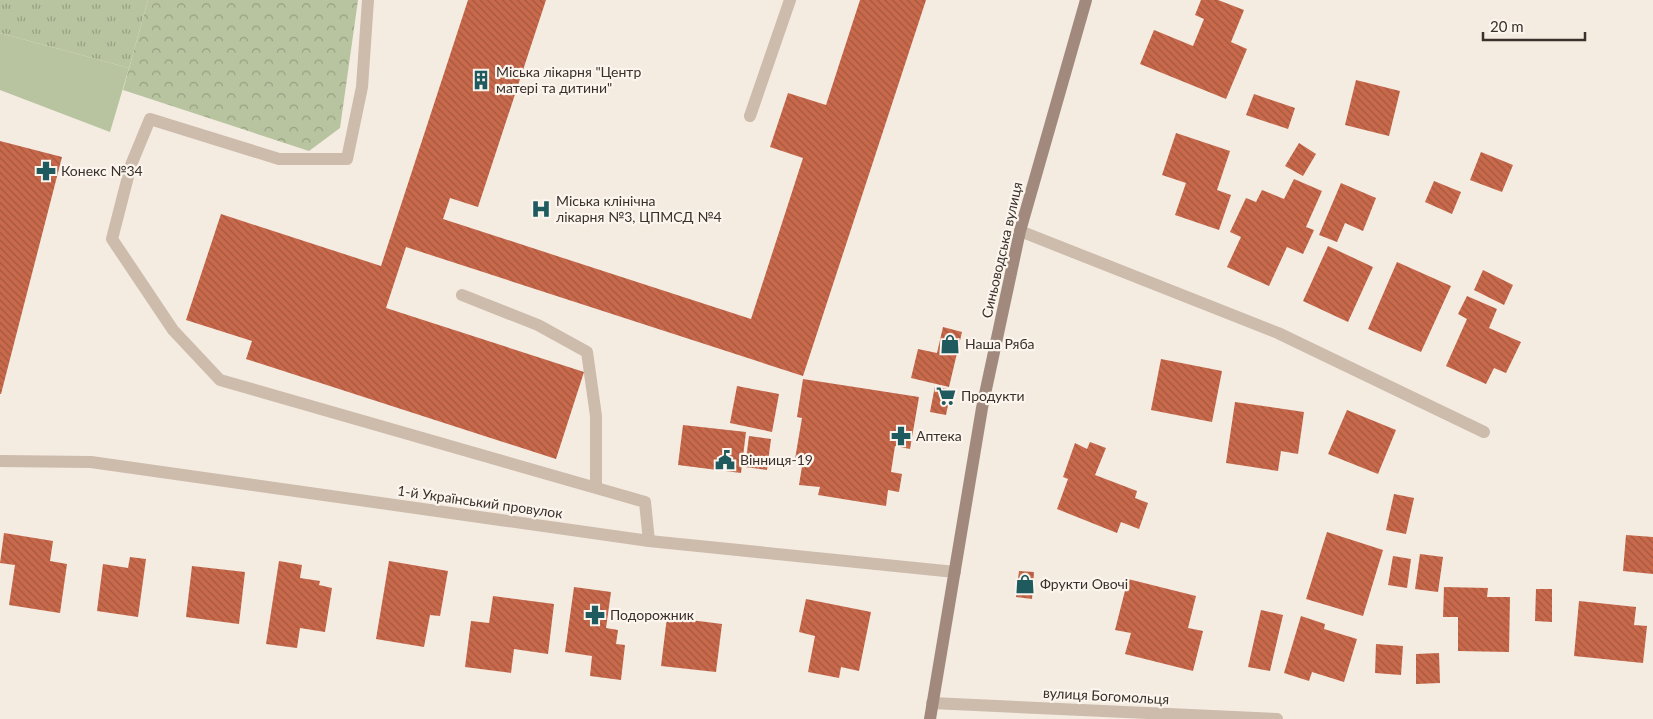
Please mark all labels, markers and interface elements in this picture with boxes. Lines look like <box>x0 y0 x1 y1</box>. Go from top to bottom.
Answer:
scale bar <box>1483 10 1586 42</box>
text: 20 m <box>1490 17 1524 35</box>
place label: Міська лікарня "Центр матері та дитини" <box>496 63 641 96</box>
building icon: Міська лікарня "Центр матері та дитини" <box>470 69 492 91</box>
pharmacy icon: Конекс №34 <box>35 160 57 182</box>
place label: Конекс №34 <box>61 162 143 179</box>
street label: Синьоводська вулиця <box>978 180 1025 320</box>
place label: Міська клінічна лікарня №3, ЦПМСД №4 <box>556 192 722 225</box>
hospital icon: Міська клінічна лікарня №3, ЦПМСД №4 <box>530 198 552 220</box>
shop icon: Наша Ряба <box>939 333 961 355</box>
place label: Наша Ряба <box>965 335 1035 352</box>
supermarket icon: Продукти <box>935 385 957 407</box>
place label: Продукти <box>961 387 1025 404</box>
pharmacy icon: Аптека <box>890 425 912 447</box>
place label: Аптека <box>916 427 962 444</box>
public building icon: Вінниця-19 <box>714 449 736 471</box>
place label: Вінниця-19 <box>740 451 813 468</box>
street label: 1-й Український провулок <box>396 481 565 522</box>
shop icon: Фрукти Овочі <box>1014 573 1036 595</box>
place label: Фрукти Овочі <box>1040 575 1128 592</box>
pharmacy icon: Подорожник <box>584 604 606 626</box>
place label: Подорожник <box>610 606 695 623</box>
street label: вулиця Богомольця <box>1042 684 1170 707</box>

